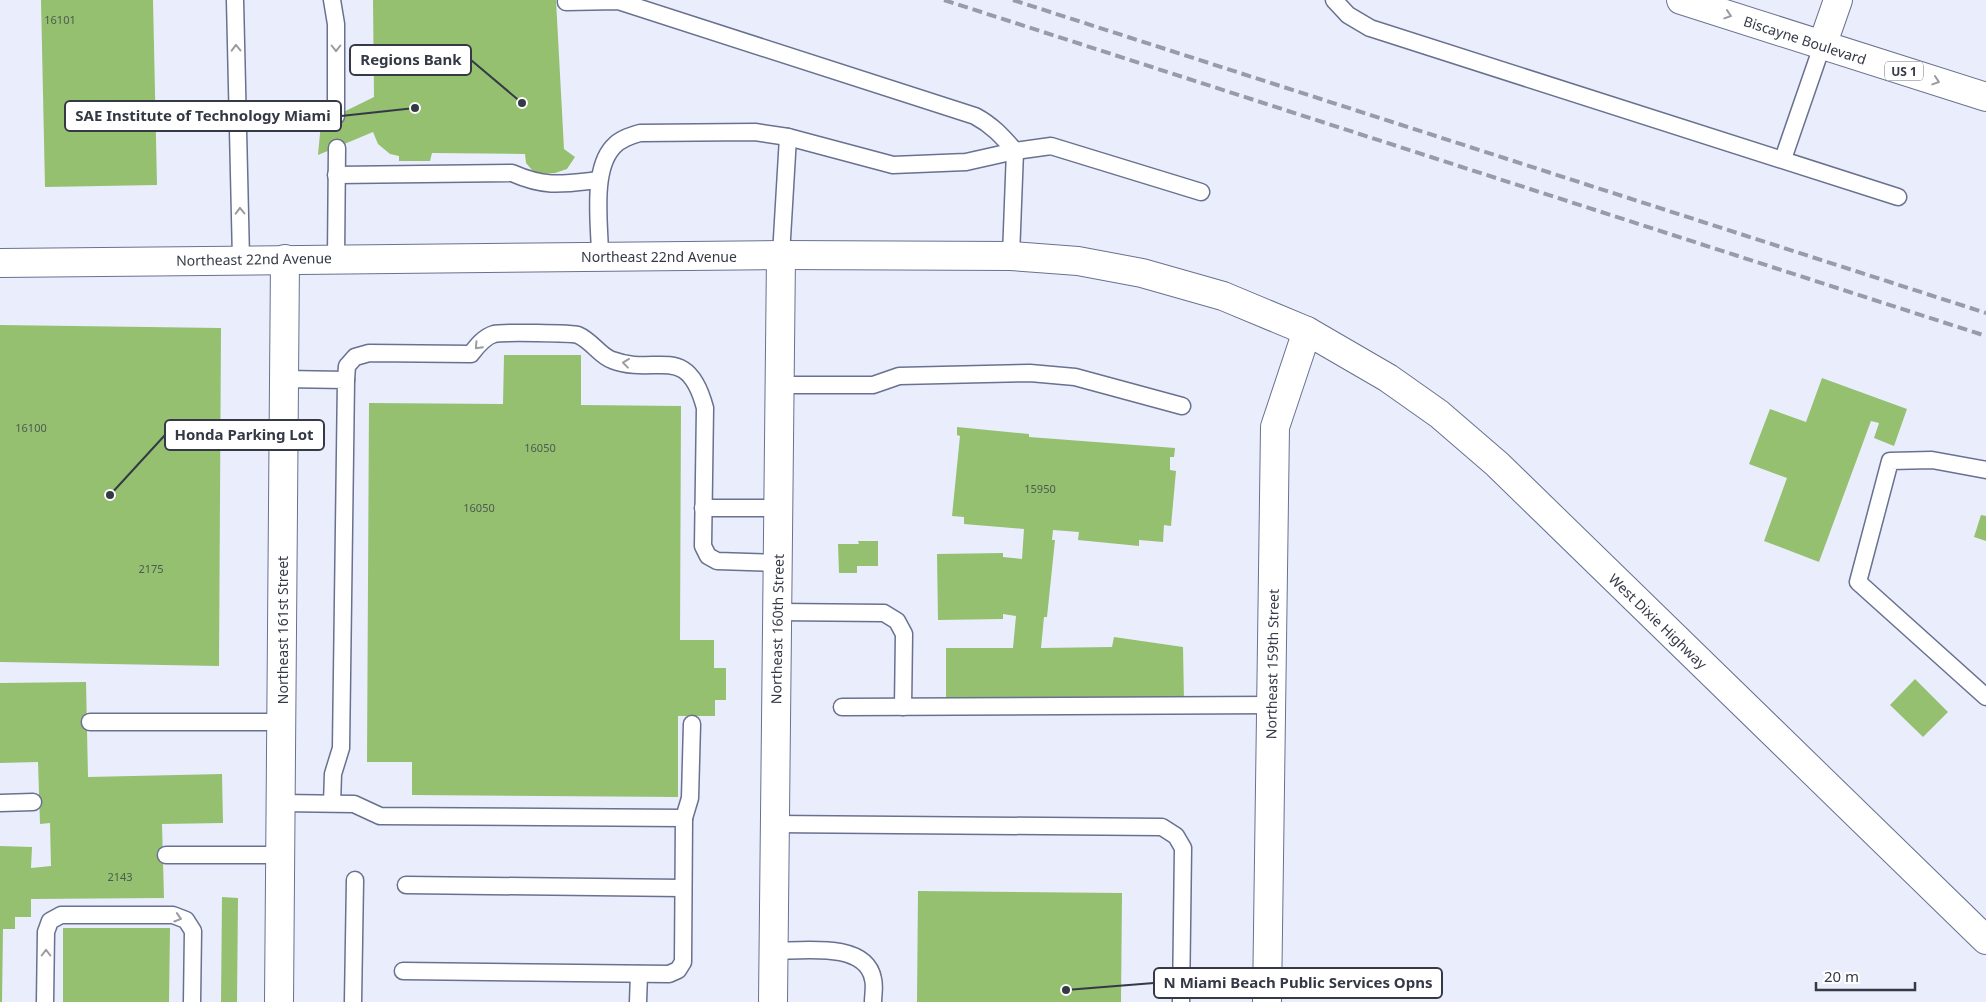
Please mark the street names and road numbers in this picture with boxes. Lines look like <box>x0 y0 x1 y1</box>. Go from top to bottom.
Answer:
street label: Biscayne Boulevard <box>1741 11 1869 69</box>
road number: US 1 <box>1885 61 1923 80</box>
street label: Northeast 22nd Avenue <box>581 247 737 266</box>
street label: Northeast 22nd Avenue <box>176 248 332 270</box>
street label: Northeast 160th Street <box>766 554 788 704</box>
street label: Northeast 161st Street <box>273 556 292 704</box>
street label: West Dixie Highway <box>1605 569 1712 673</box>
street label: Northeast 159th Street <box>1261 589 1283 739</box>

